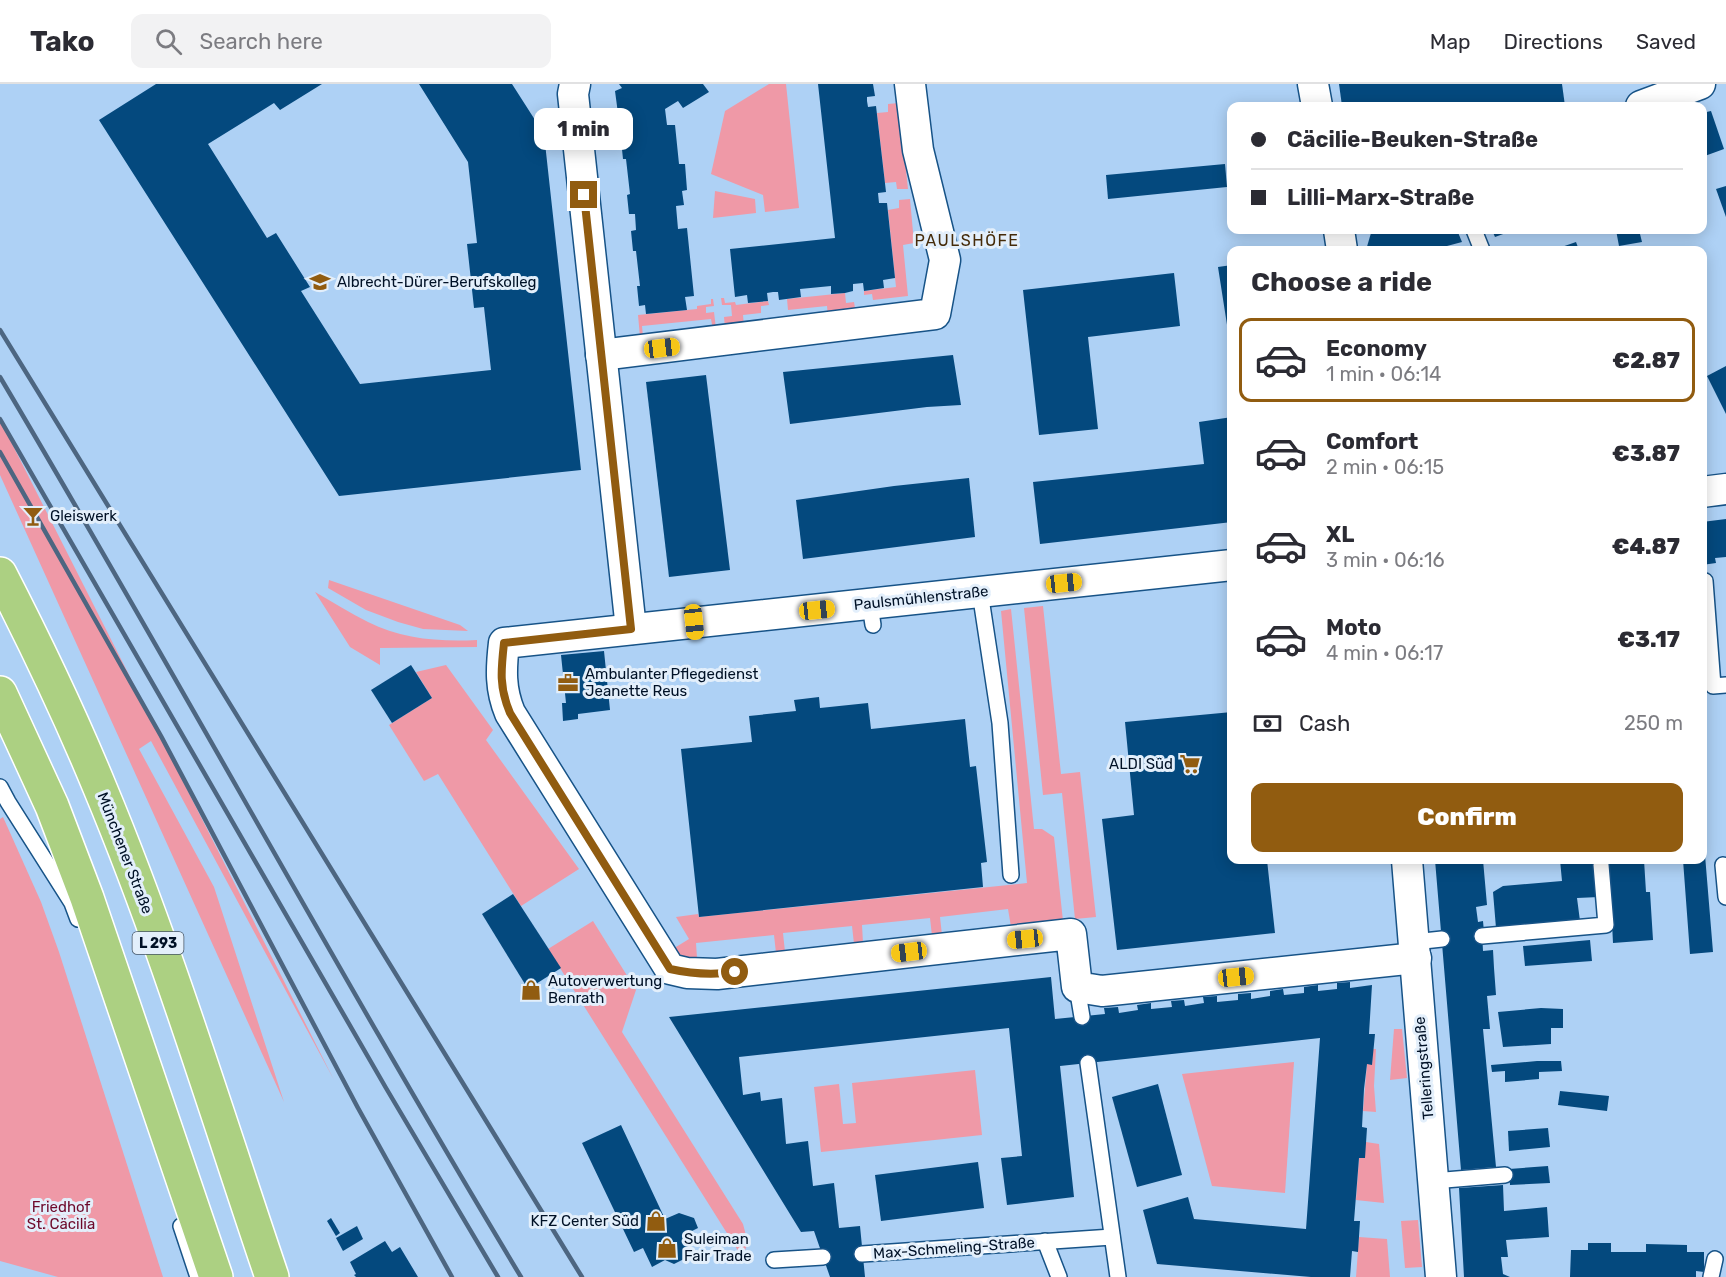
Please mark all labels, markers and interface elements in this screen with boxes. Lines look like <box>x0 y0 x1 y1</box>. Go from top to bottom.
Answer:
search box <box>131 14 551 68</box>
text: Tako <box>30 25 95 58</box>
icon: search <box>152 25 185 58</box>
text: Search here <box>200 28 323 55</box>
text: Map <box>1430 29 1471 54</box>
text: Directions <box>1504 29 1603 54</box>
text: Saved <box>1636 29 1696 54</box>
callout: 1 min <box>534 108 634 150</box>
text: 1 min <box>557 117 610 141</box>
text: Cäcilie-Beuken-Straße <box>1287 126 1538 153</box>
route end <box>570 181 597 208</box>
text: Lilli-Marx-Straße <box>1287 184 1474 211</box>
district label: PAULSHÖFE <box>914 231 1020 250</box>
text: Choose a ride <box>1251 266 1432 298</box>
school or university icon: Albrecht-Dürer-Berufskolleg <box>308 270 332 294</box>
place label: Albrecht-Dürer-Berufskolleg <box>337 273 537 291</box>
icon: car <box>1254 333 1308 387</box>
text: Economy <box>1326 335 1427 362</box>
car <box>643 337 681 359</box>
text: €2.87 <box>1613 347 1680 374</box>
text: 1 min · 06:14 <box>1326 362 1441 386</box>
icon: car <box>1254 426 1308 480</box>
text: Comfort <box>1326 428 1418 455</box>
text: €3.87 <box>1612 440 1680 467</box>
text: 2 min · 06:15 <box>1326 455 1444 479</box>
bar icon: Gleiswerk <box>21 504 45 528</box>
place label: Gleiswerk <box>50 507 117 525</box>
icon: car <box>1254 519 1308 573</box>
text: XL <box>1326 521 1354 548</box>
text: €4.87 <box>1612 533 1680 560</box>
text: 3 min · 06:16 <box>1326 548 1445 572</box>
car <box>1045 572 1083 594</box>
street label: Paulsmühlenstraße <box>853 582 989 614</box>
car <box>798 599 836 621</box>
car <box>683 603 705 641</box>
icon: car <box>1254 612 1308 666</box>
text: Moto <box>1326 614 1381 641</box>
text: €3.17 <box>1617 626 1680 653</box>
text: 4 min · 06:17 <box>1326 641 1443 665</box>
place label: Ambulanter Pflegedienst Jeanette Reus <box>585 665 759 700</box>
office icon: Ambulanter Pflegedienst Jeanette Reus <box>556 671 580 695</box>
icon: cash <box>1251 707 1284 740</box>
text: Cash <box>1299 710 1350 737</box>
text: 250 m <box>1624 711 1683 735</box>
supermarket icon: ALDI Süd <box>1178 752 1202 776</box>
place label: ALDI Süd <box>1109 755 1173 773</box>
button: Confirm <box>1251 783 1683 852</box>
street label: Münchener Straße <box>94 790 156 916</box>
car <box>1006 928 1044 950</box>
road number: L 293 <box>132 932 184 954</box>
car <box>890 941 928 963</box>
route start <box>721 958 748 985</box>
car <box>1217 966 1255 988</box>
place label: Autoverwertung Benrath <box>548 972 662 1007</box>
shop icon: Autoverwertung Benrath <box>519 978 543 1002</box>
street label: Telleringstraße <box>1411 1016 1437 1120</box>
park label: Friedhof St. Cäcilia <box>27 1198 95 1233</box>
shop icon: KFZ Center Süd <box>644 1209 668 1233</box>
place label: KFZ Center Süd <box>531 1212 639 1230</box>
place label: Suleiman Fair Trade <box>684 1230 752 1265</box>
street label: Max-Schmeling-Straße <box>873 1233 1035 1263</box>
shop icon: Suleiman Fair Trade <box>655 1236 679 1260</box>

